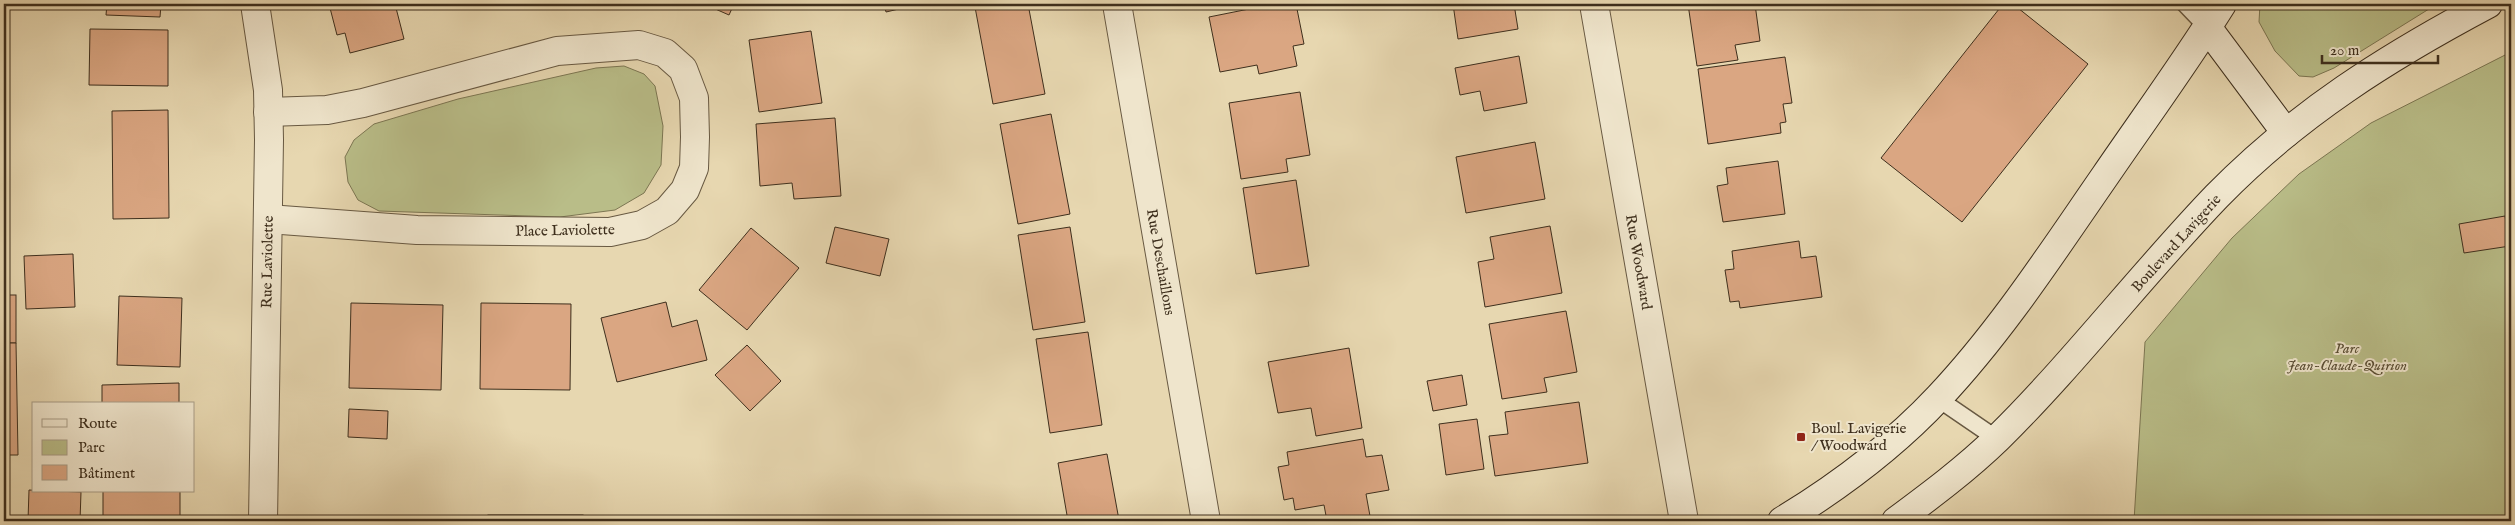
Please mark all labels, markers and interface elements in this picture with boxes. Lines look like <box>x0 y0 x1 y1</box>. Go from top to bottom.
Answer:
scale bar <box>2322 32 2439 64</box>
text: 20 m <box>2330 41 2360 60</box>
street label: Boulevard Lavigerie <box>2127 190 2226 296</box>
street label: Rue Deschaillons <box>1142 207 1179 317</box>
street label: Rue Woodward <box>1621 213 1656 312</box>
street label: Rue Laviolette <box>257 215 278 309</box>
street label: Place Laviolette <box>515 220 615 241</box>
park label: Parc Jean-Claude-Quirion <box>2287 339 2407 375</box>
legend <box>32 402 195 492</box>
text: Route <box>78 414 117 433</box>
place label: Boul. Lavigerie / Woodward <box>1811 419 1906 455</box>
marker: Boul. Lavigerie / Woodward <box>1795 431 1807 443</box>
text: Parc <box>78 438 105 457</box>
text: Bâtiment <box>78 464 135 483</box>

